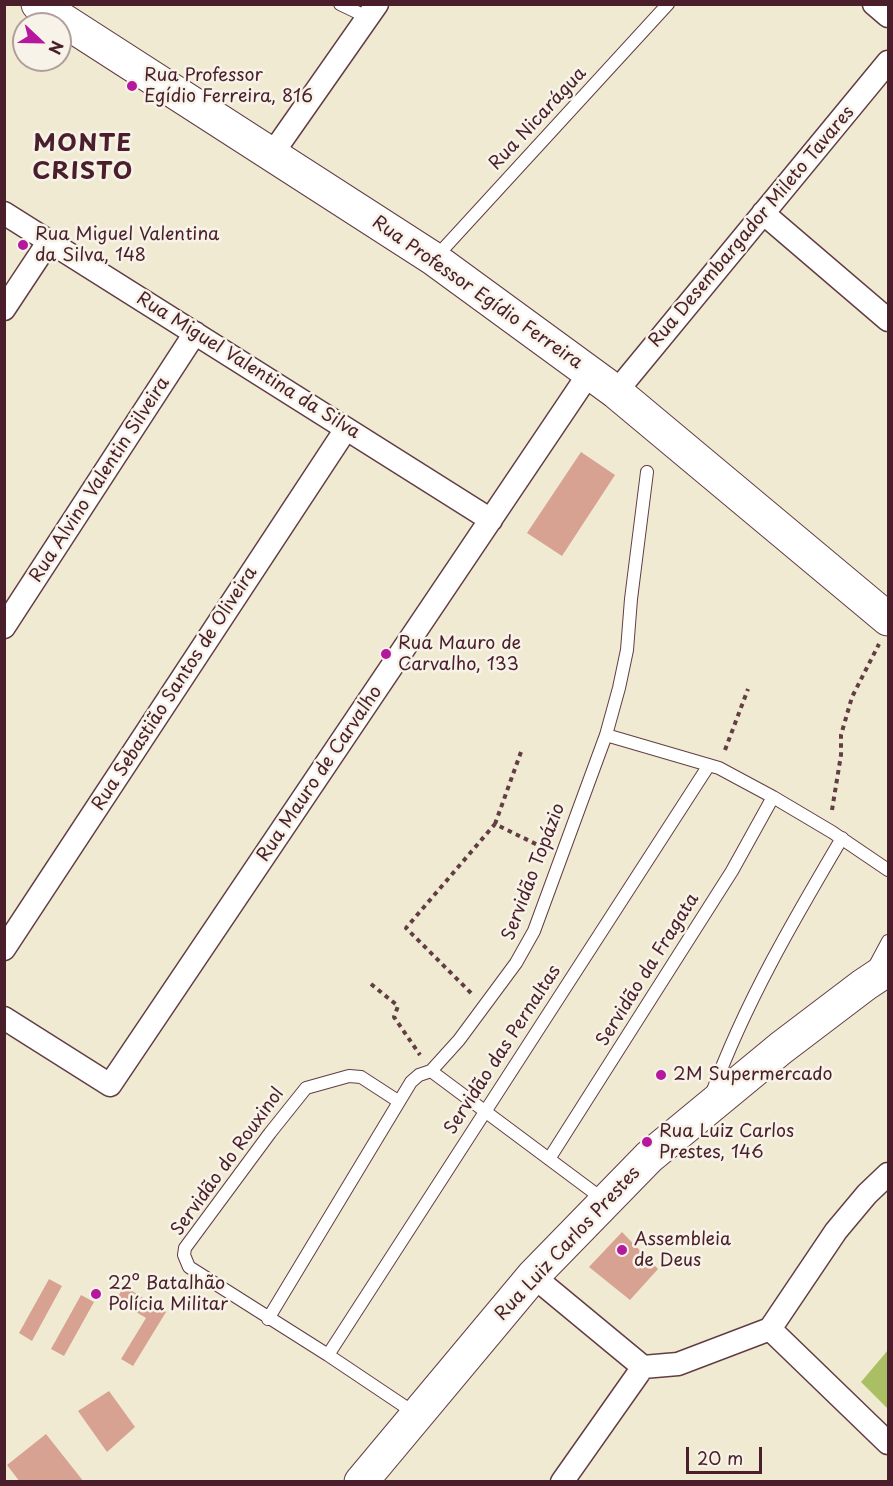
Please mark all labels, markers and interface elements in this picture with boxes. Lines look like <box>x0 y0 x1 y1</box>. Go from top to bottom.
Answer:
north arrow <box>12 12 72 72</box>
text: N <box>43 38 70 58</box>
street label: Rua Nicarágua <box>485 63 591 175</box>
place label: Rua Professor Egídio Ferreira, 816 <box>144 65 313 107</box>
marker: Rua Professor Egídio Ferreira, 816 <box>125 79 139 93</box>
street label: Rua Desembargador Mileto Tavares <box>645 102 859 352</box>
district label: MONTE CRISTO <box>33 130 133 186</box>
street label: Rua Professor Egídio Ferreira <box>368 212 586 374</box>
place label: Rua Miguel Valentina da Silva, 148 <box>35 224 219 266</box>
marker: Rua Miguel Valentina da Silva, 148 <box>16 238 30 252</box>
street label: Rua Miguel Valentina da Silva <box>132 288 364 444</box>
street label: Rua Alvino Valentin Silveira <box>25 373 175 587</box>
street label: Rua Sebastião Santos de Oliveira <box>88 563 262 815</box>
place label: Rua Mauro de Carvalho, 133 <box>398 633 521 676</box>
marker: Rua Mauro de Carvalho, 133 <box>379 647 393 661</box>
street label: Rua Mauro de Carvalho <box>253 682 387 866</box>
street label: Servidão Topázio <box>498 800 570 944</box>
street label: Servidão da Fragata <box>592 890 704 1050</box>
street label: Servidão das Pernaltas <box>440 961 566 1139</box>
place label: 2M Supermercado <box>673 1064 832 1086</box>
marker: 2M Supermercado <box>654 1068 668 1082</box>
street label: Servidão do Rouxinol <box>167 1084 289 1240</box>
place label: Rua Luiz Carlos Prestes, 146 <box>659 1121 794 1164</box>
marker: Rua Luiz Carlos Prestes, 146 <box>640 1135 654 1149</box>
street label: Rua Luiz Carlos Prestes <box>491 1163 645 1325</box>
place label: Assembleia de Deus <box>634 1229 731 1272</box>
marker: Assembleia de Deus <box>615 1243 629 1257</box>
place label: 22º Batalhão Polícia Militar <box>108 1273 228 1316</box>
marker: 22º Batalhão Polícia Militar <box>89 1287 103 1301</box>
scale bar <box>689 1435 766 1473</box>
text: 20 m <box>697 1444 743 1471</box>

